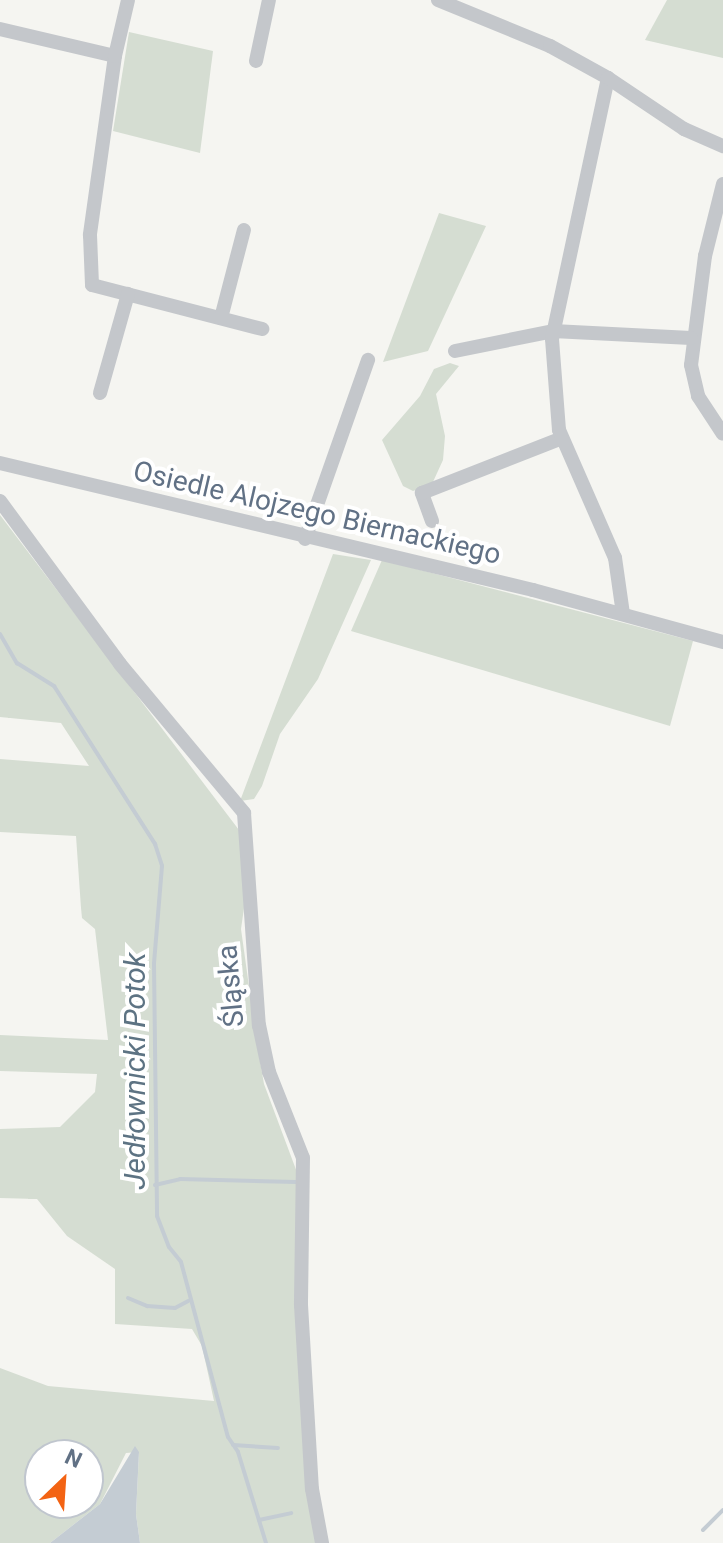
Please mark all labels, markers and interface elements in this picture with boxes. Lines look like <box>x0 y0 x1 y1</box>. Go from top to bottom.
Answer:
street label: Osiedle Alojzego Biernackiego <box>130 454 504 572</box>
street label: Śląska <box>211 943 251 1029</box>
water label: Jedłownicki Potok <box>117 952 153 1190</box>
north arrow <box>24 1439 104 1519</box>
text: N <box>61 1444 86 1473</box>

